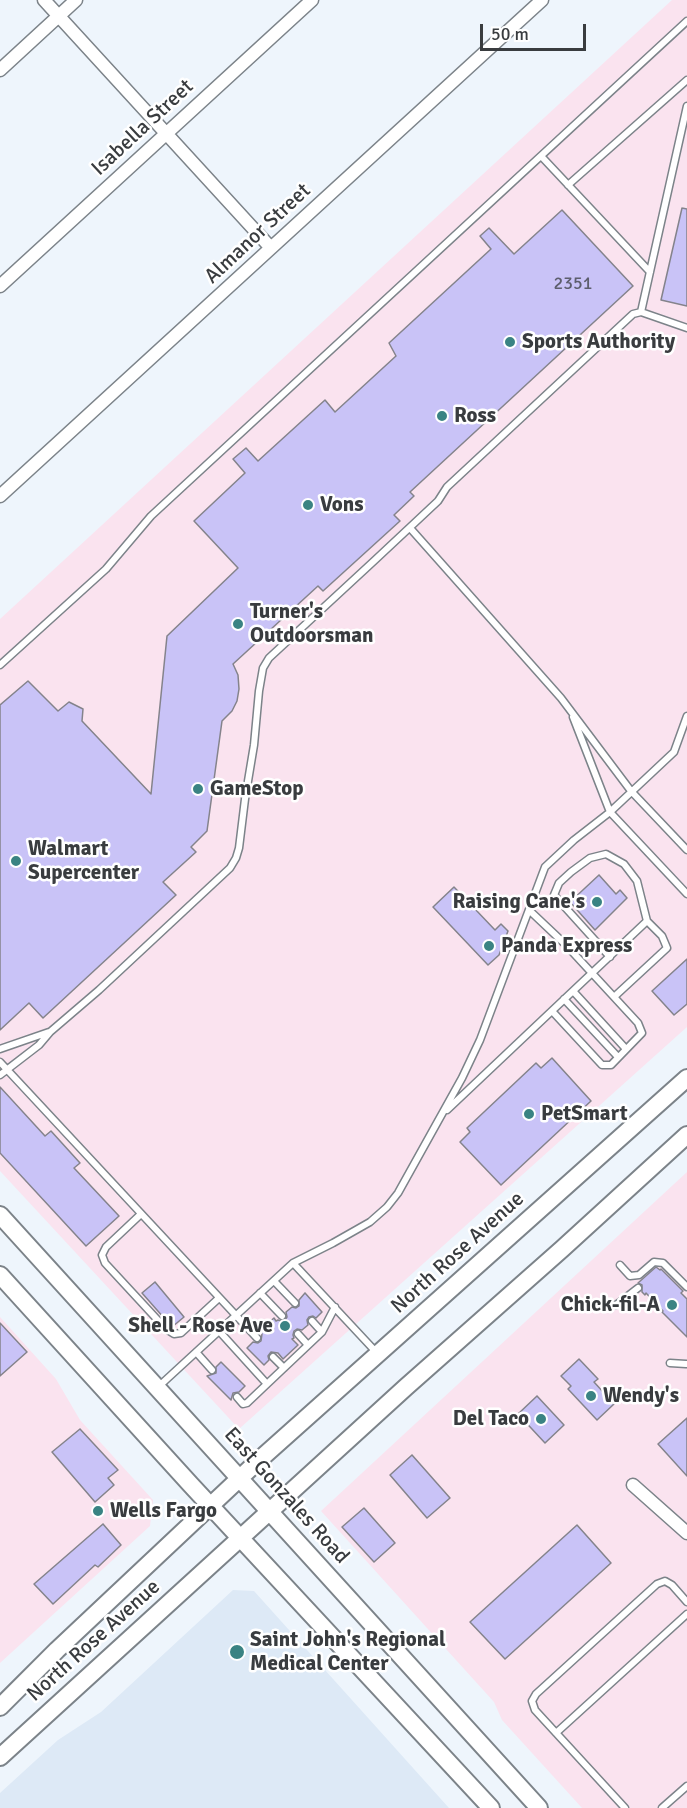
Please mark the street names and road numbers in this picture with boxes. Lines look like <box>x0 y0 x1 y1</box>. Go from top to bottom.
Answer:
street label: Isabella Street <box>87 75 199 181</box>
street label: Almanor Street <box>200 179 316 289</box>
street label: North Rose Avenue <box>386 1187 530 1319</box>
street label: East Gonzales Road <box>218 1423 354 1569</box>
street label: North Rose Avenue <box>22 1575 166 1707</box>

